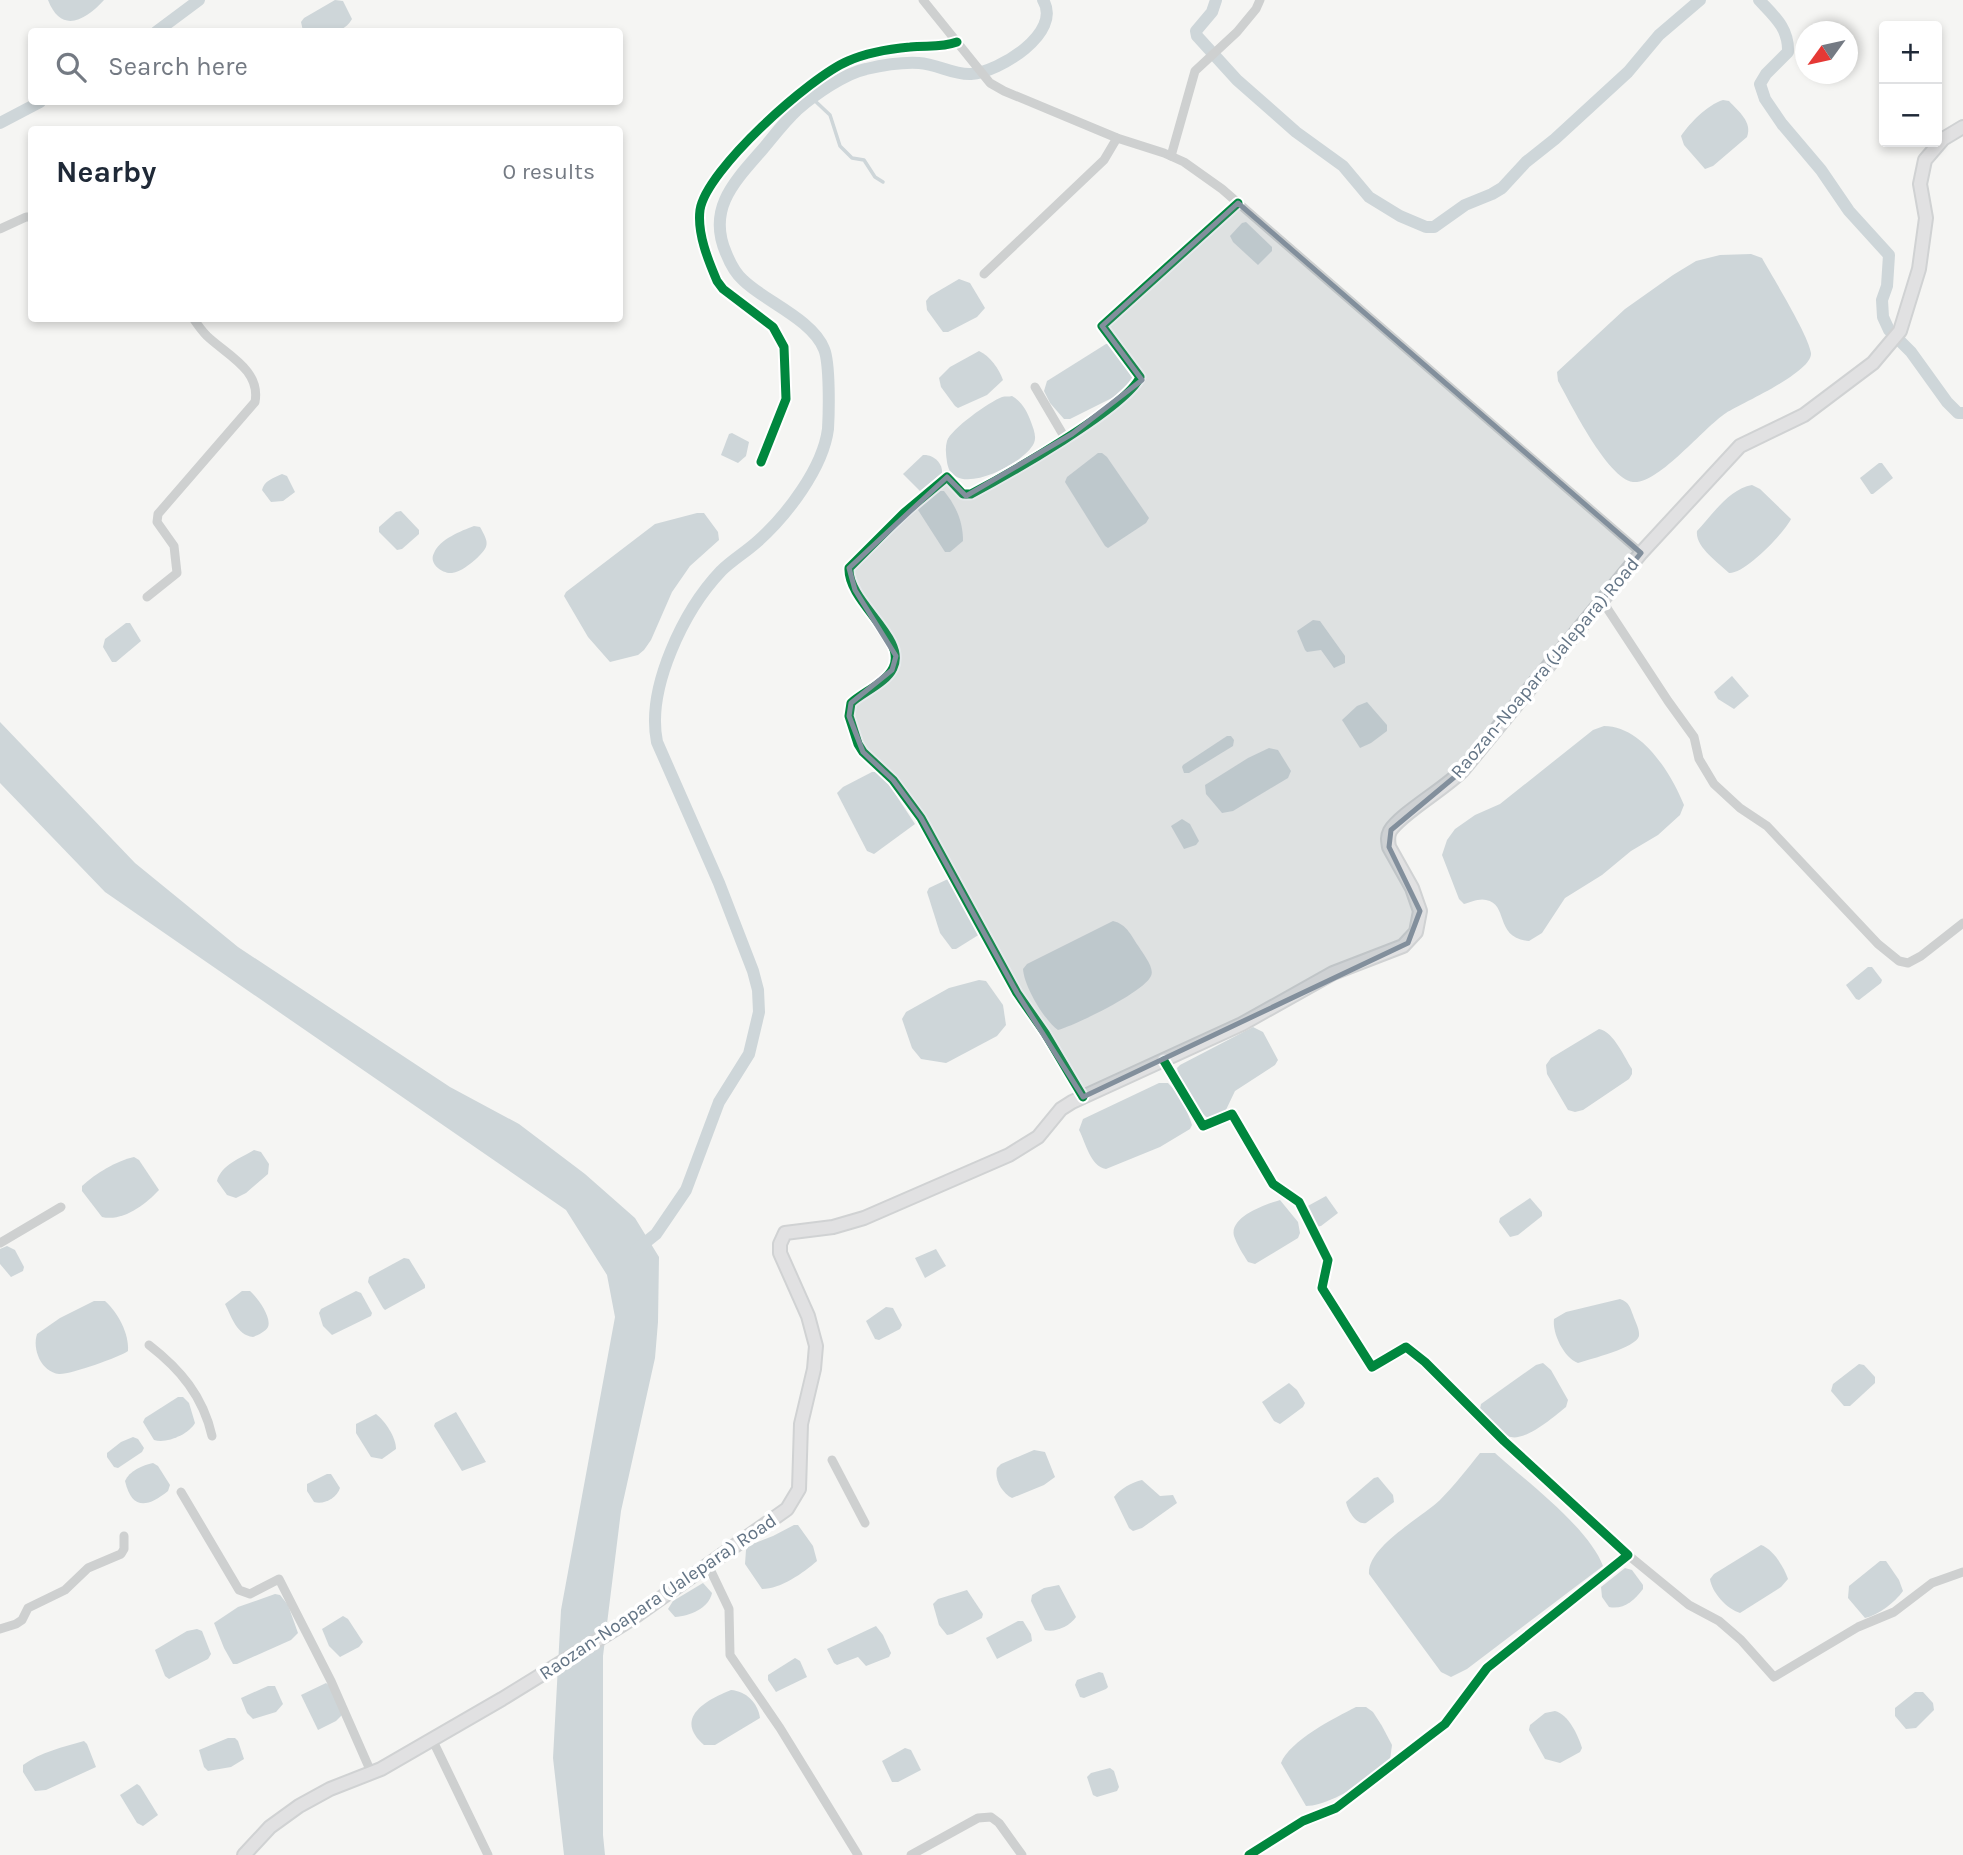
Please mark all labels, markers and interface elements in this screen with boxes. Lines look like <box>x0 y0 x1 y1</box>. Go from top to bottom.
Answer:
north arrow <box>1795 21 1858 84</box>
map controls <box>1879 21 1942 147</box>
button: + <box>1879 21 1942 84</box>
search box <box>28 28 623 105</box>
icon: search <box>52 48 90 86</box>
text: Search here <box>108 51 248 82</box>
button: − <box>1879 84 1942 147</box>
text: Nearby <box>56 154 156 190</box>
text: 0 results <box>503 158 595 185</box>
street label: Raozan-Noapara (Jalepara) Road <box>1446 553 1644 783</box>
street label: Raozan-Noapara (Jalepara) Road <box>535 1509 781 1685</box>

